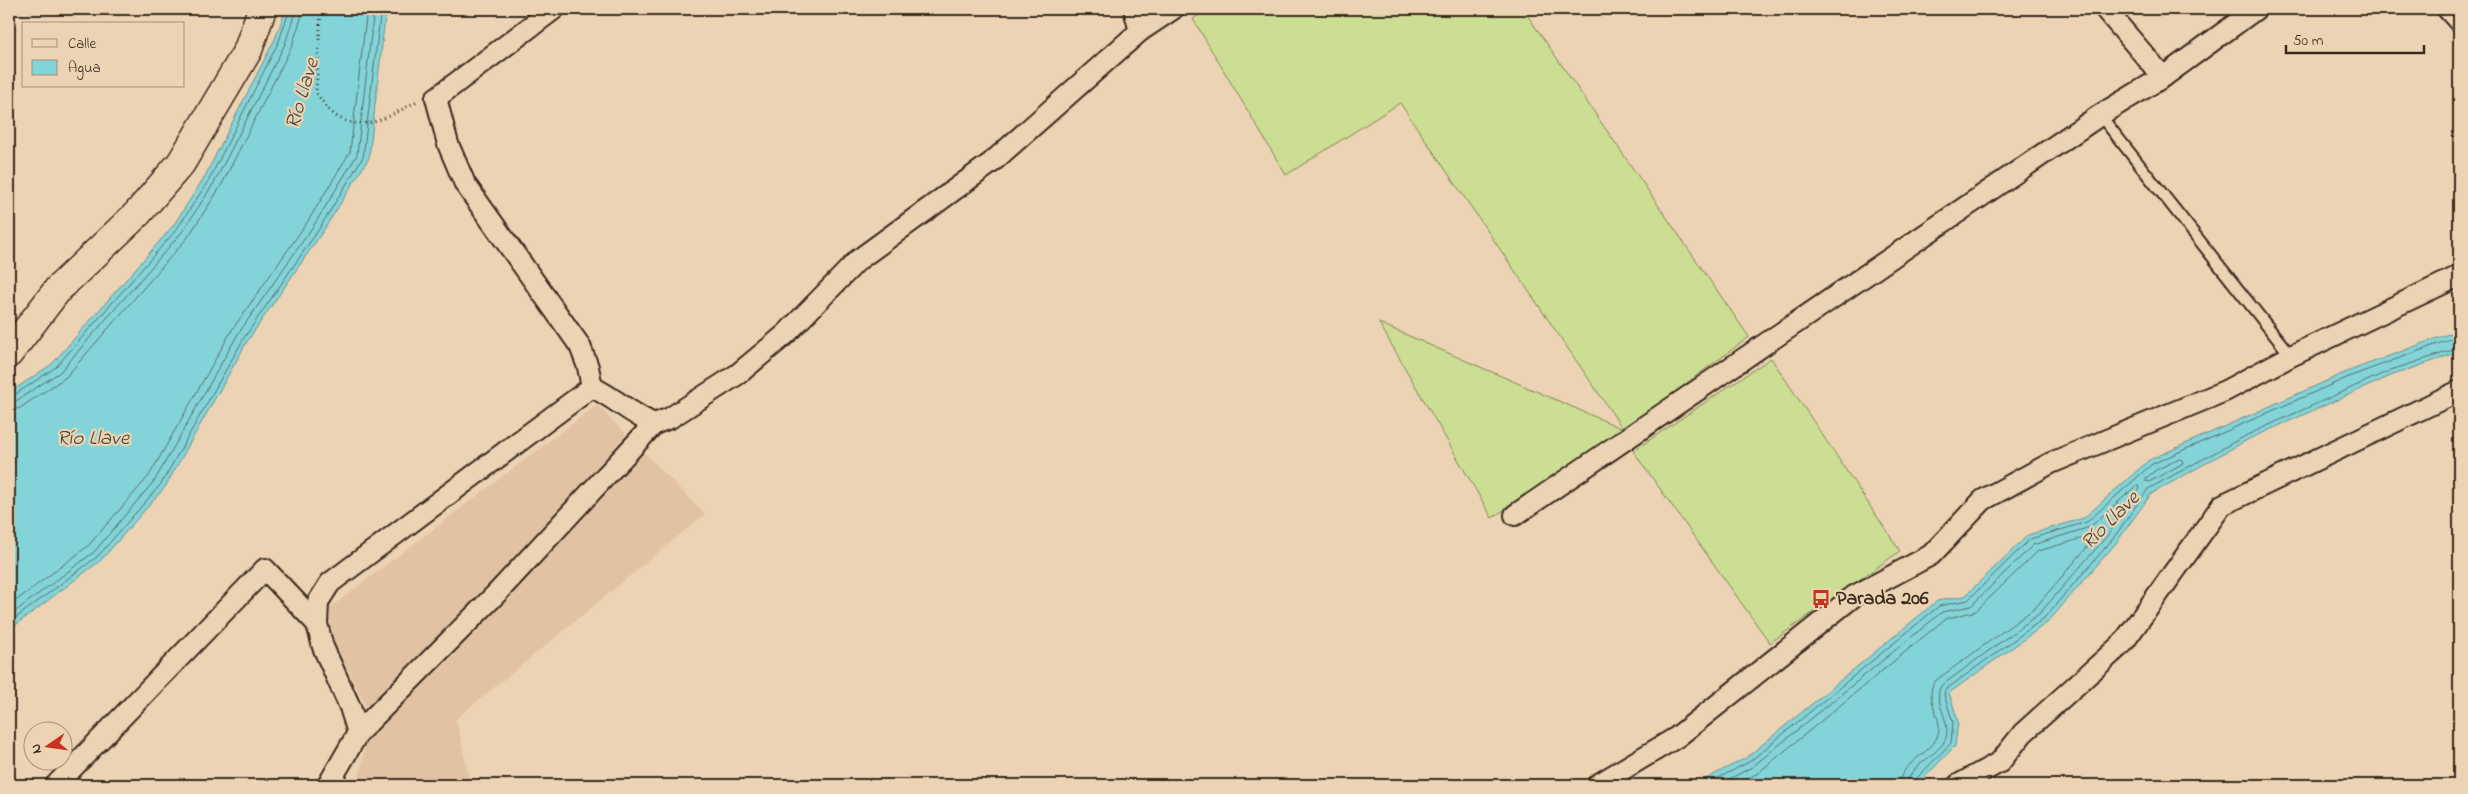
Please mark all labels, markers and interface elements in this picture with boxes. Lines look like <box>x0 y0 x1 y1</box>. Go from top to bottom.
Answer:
legend <box>22 22 185 88</box>
scale bar <box>2286 22 2423 54</box>
text: 50 m <box>2293 30 2324 52</box>
text: Calle <box>68 33 96 55</box>
water label: Río Llave <box>278 54 328 133</box>
text: Agua <box>68 57 101 80</box>
water label: Río Llave <box>57 424 131 454</box>
water label: Río Llave <box>2075 484 2148 557</box>
place label: Parada 206 <box>1836 585 1929 614</box>
bus stop icon: Parada 206 <box>1810 588 1832 610</box>
north arrow <box>22 722 72 772</box>
text: N <box>26 742 48 756</box>

